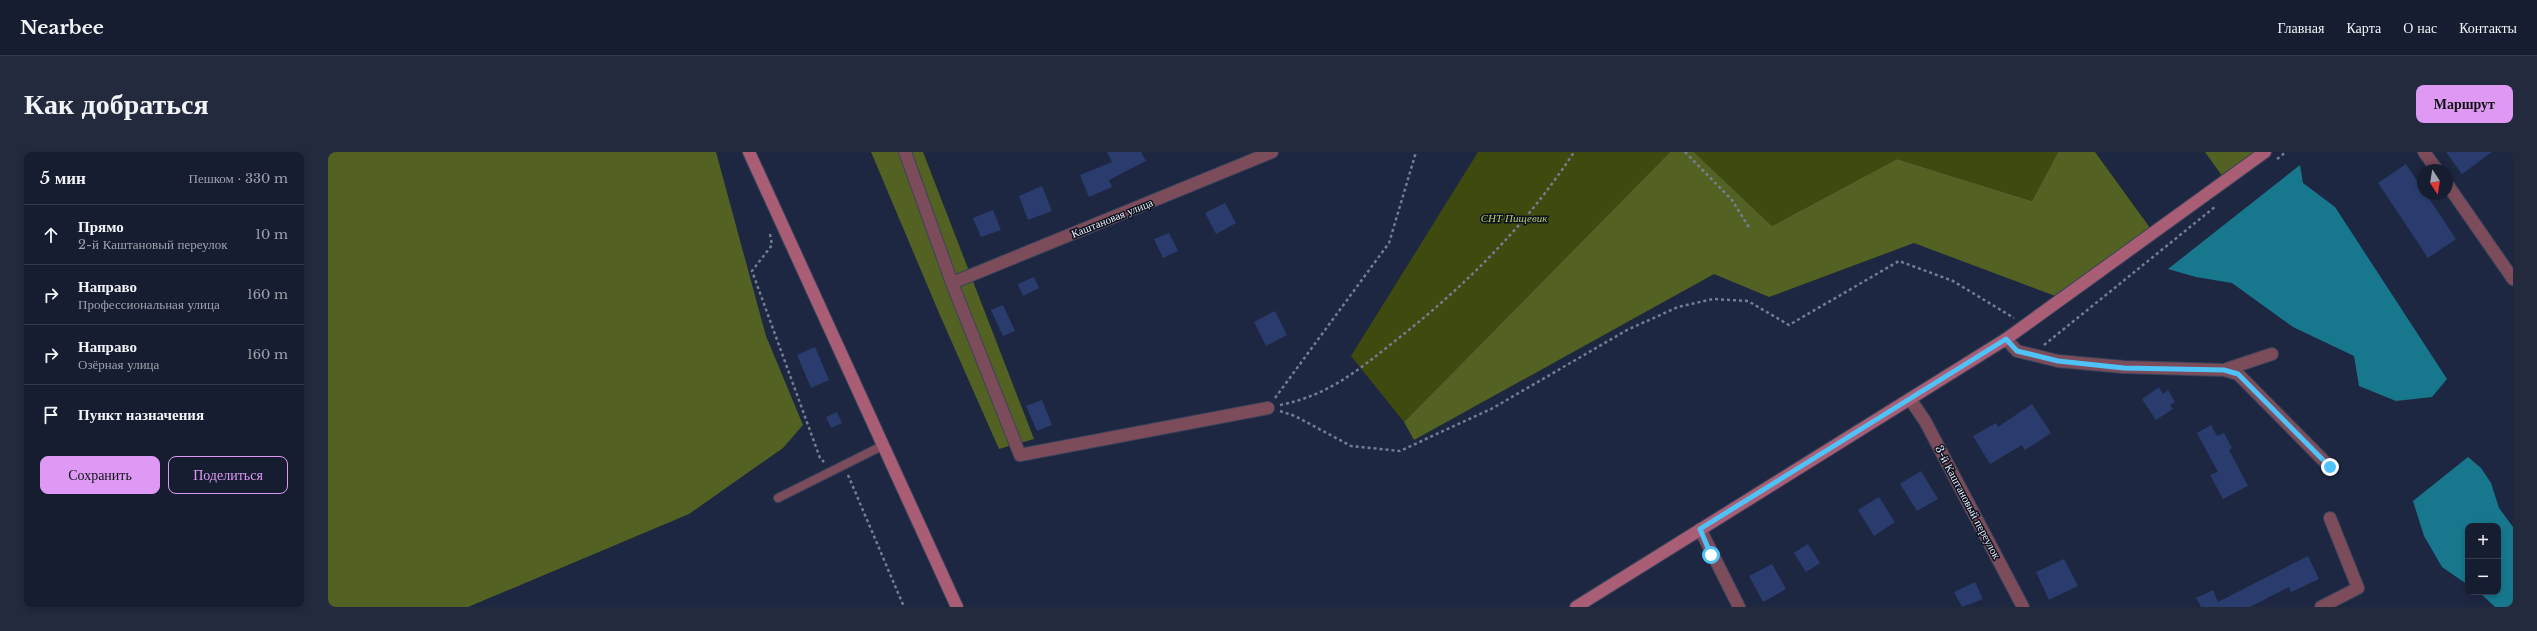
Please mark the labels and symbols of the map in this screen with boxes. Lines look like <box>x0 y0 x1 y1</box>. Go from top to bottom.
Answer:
north arrow <box>2417 164 2453 200</box>
street label: Каштановая улица <box>1069 195 1155 241</box>
park label: СНТ Пищевик <box>1481 211 1548 225</box>
street label: 3-й Каштановый переулок <box>1932 443 2004 562</box>
route end <box>2321 458 2339 476</box>
route start <box>1702 546 1720 564</box>

